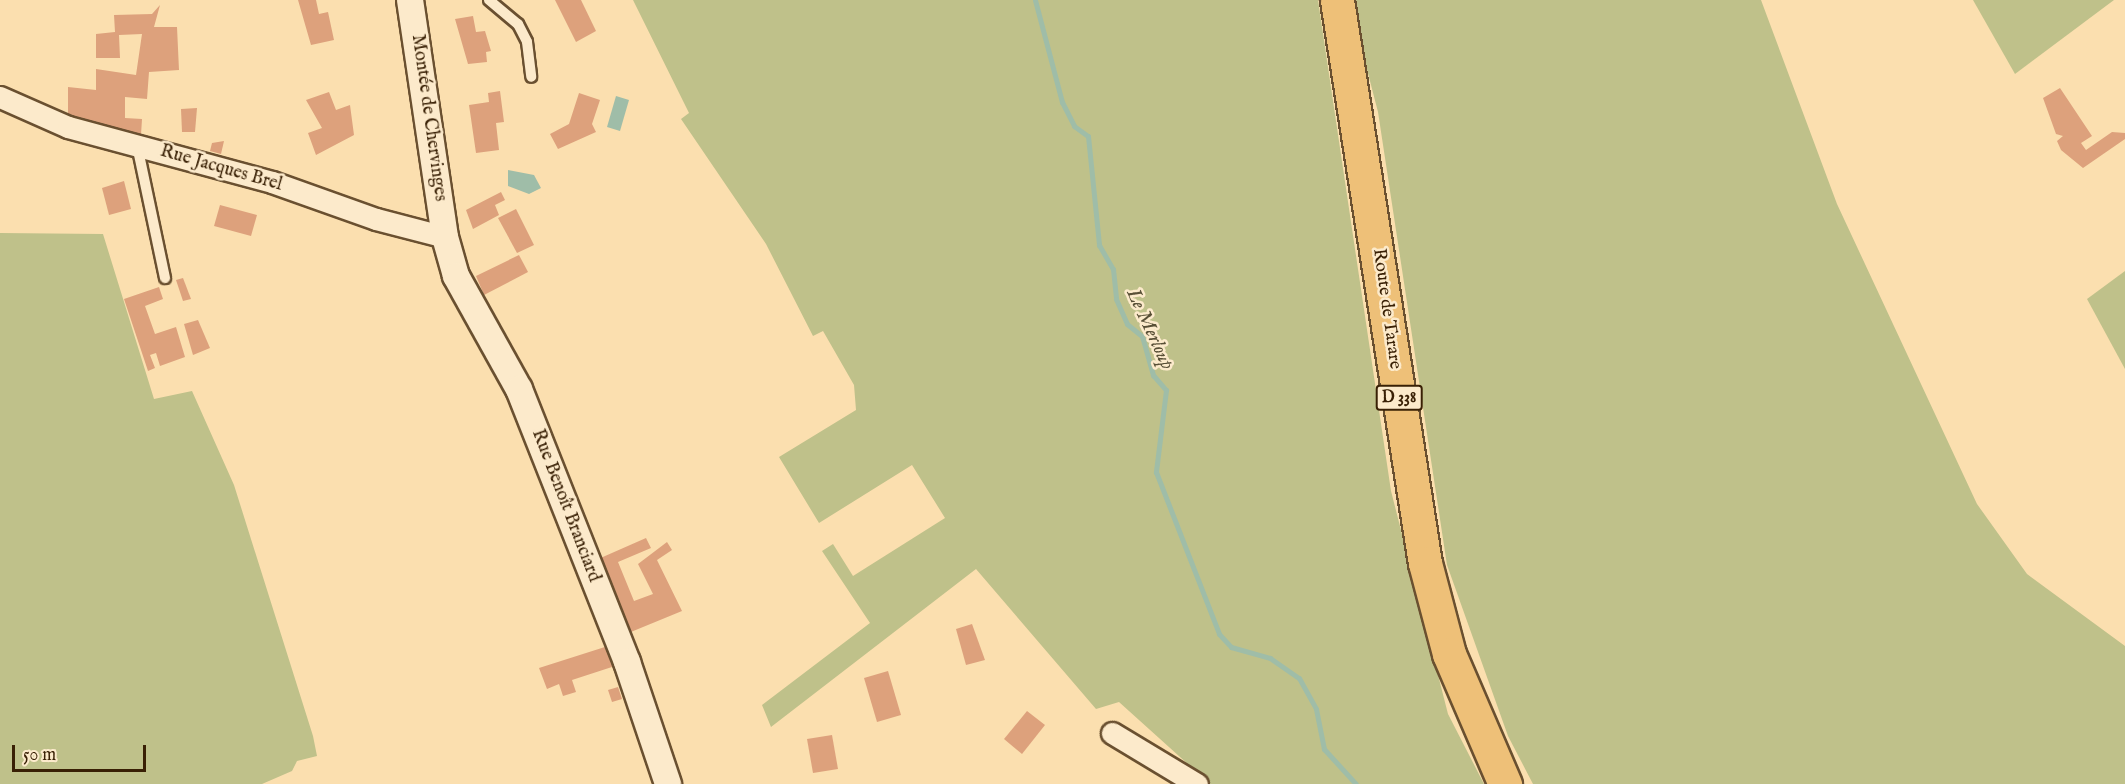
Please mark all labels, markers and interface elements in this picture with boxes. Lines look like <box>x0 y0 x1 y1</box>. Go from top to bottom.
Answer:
street label: Montée de Chervinges <box>406 33 450 203</box>
street label: Rue Jacques Brel <box>157 141 285 197</box>
street label: Route de Tarare <box>1367 247 1405 371</box>
water label: Le Merloup <box>1121 285 1179 373</box>
road number: D 338 <box>1375 385 1423 411</box>
street label: Rue Benoît Branciard <box>526 427 604 585</box>
scale bar <box>15 733 148 771</box>
text: 50 m <box>23 744 56 767</box>

